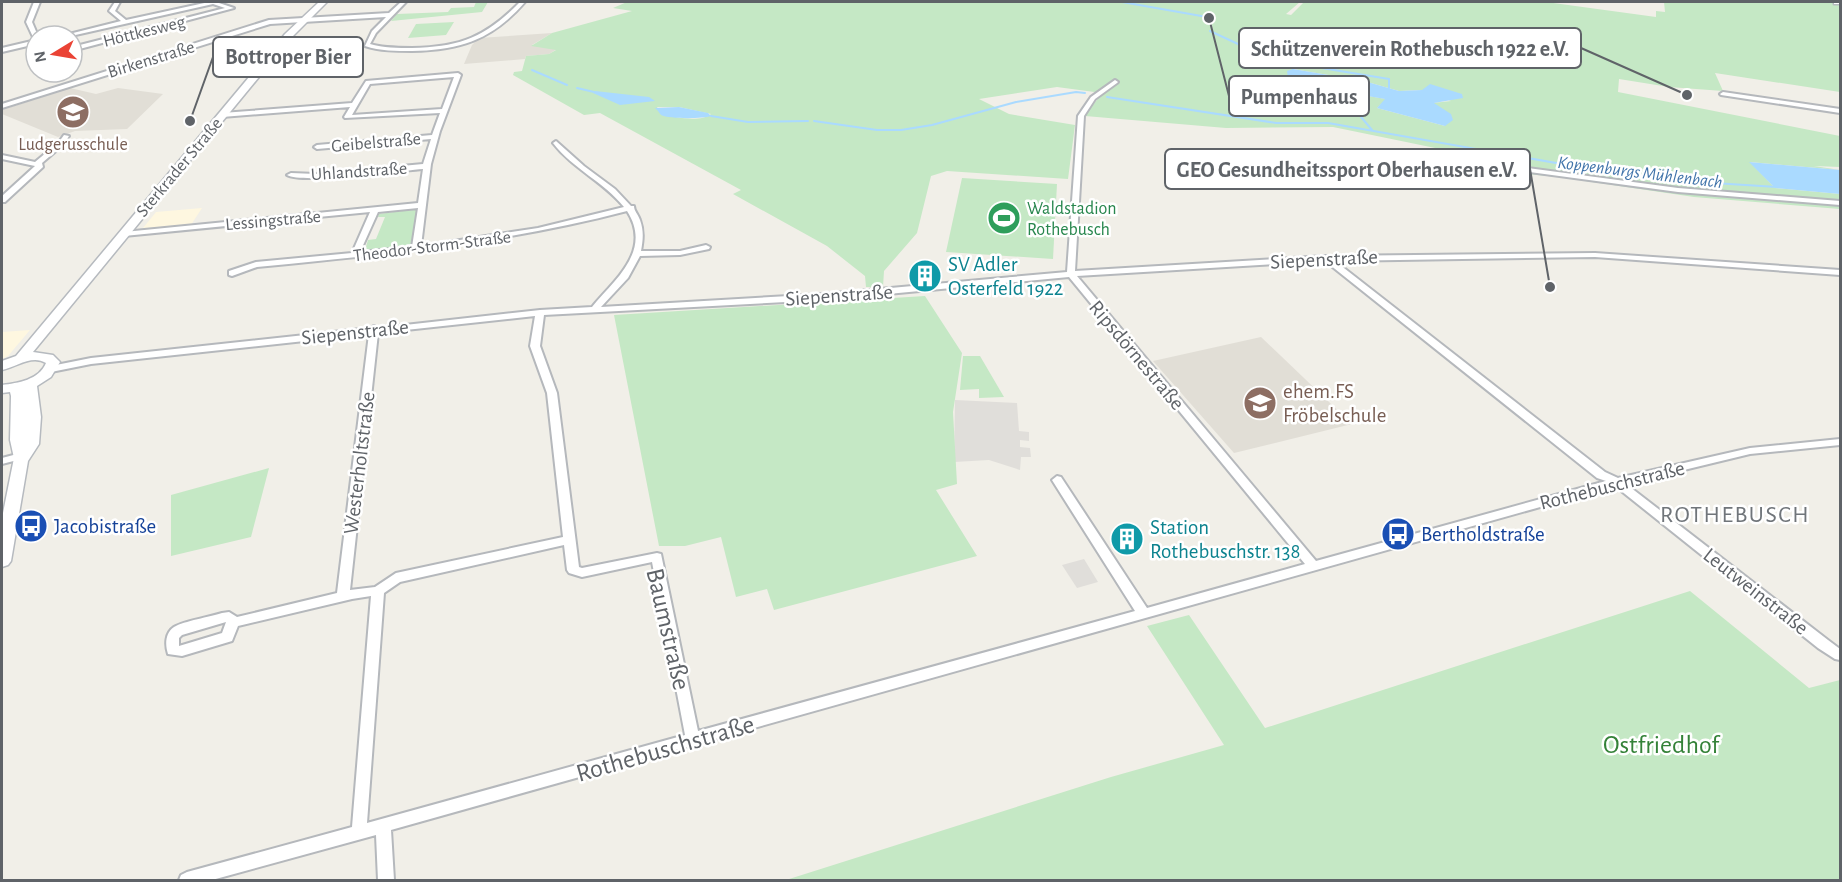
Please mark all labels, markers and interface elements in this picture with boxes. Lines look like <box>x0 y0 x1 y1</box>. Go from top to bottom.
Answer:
street label: Höttkesweg <box>101 13 187 51</box>
north arrow <box>24 24 84 84</box>
callout: Schützenverein Rothebusch 1922 e.V. <box>1239 28 1581 68</box>
callout: Bottroper Bier <box>213 37 363 77</box>
street label: Birkenstraße <box>106 38 197 82</box>
text: Schützenverein Rothebusch 1922 e.V. <box>1251 38 1569 60</box>
text: Bottroper Bier <box>225 46 351 68</box>
text: N <box>31 50 49 64</box>
callout: Pumpenhaus <box>1229 76 1369 116</box>
text: Pumpenhaus <box>1241 86 1357 108</box>
school or university icon: Ludgerusschule <box>55 94 91 130</box>
street label: Sterkrader Straße <box>133 115 226 221</box>
street label: Geibelstraße <box>331 130 422 156</box>
place label: Ludgerusschule <box>18 136 128 154</box>
callout: GEO Gesundheitssport Oberhausen e.V. <box>1165 149 1530 189</box>
water label: Koppenburgs Mühlenbach <box>1556 154 1723 192</box>
text: GEO Gesundheitssport Oberhausen e.V. <box>1177 159 1517 181</box>
street label: Uhlandstraße <box>310 160 408 184</box>
sports icon: Waldstadion Rothebusch <box>986 200 1022 236</box>
place label: Waldstadion Rothebusch <box>1027 200 1117 239</box>
street label: Lessingstraße <box>225 208 322 234</box>
street label: Theodor-Storm-Straße <box>352 228 512 266</box>
street label: Siepenstraße <box>1270 246 1378 273</box>
place label: SV Adler Osterfeld 1922 <box>948 254 1063 299</box>
building icon: SV Adler Osterfeld 1922 <box>907 258 943 294</box>
street label: Siepenstraße <box>784 281 894 310</box>
street label: Ripsdörnestraße <box>1085 297 1188 414</box>
street label: Siepenstraße <box>300 316 410 349</box>
place label: ehem.FS Fröbelschule <box>1283 381 1386 426</box>
school or university icon: ehem.FS Fröbelschule <box>1242 385 1278 421</box>
street label: Westerholtstraße <box>340 391 379 535</box>
street label: Rothebuschstraße <box>1537 457 1687 514</box>
district label: ROTHEBUSCH <box>1660 503 1810 527</box>
bus stop icon: Jacobistraße <box>13 508 49 544</box>
place label: Jacobistraße <box>54 516 156 537</box>
bus stop icon: Bertholdstraße <box>1380 516 1416 552</box>
place label: Station Rothebuschstr. 138 <box>1150 517 1300 562</box>
building icon: Station Rothebuschstr. 138 <box>1109 521 1145 557</box>
place label: Bertholdstraße <box>1421 524 1545 545</box>
street label: Leutweinstraße <box>1699 544 1812 639</box>
street label: Baumstraße <box>641 566 695 693</box>
street label: Rothebuschstraße <box>573 711 757 787</box>
park label: Ostfriedhof <box>1603 732 1721 758</box>

